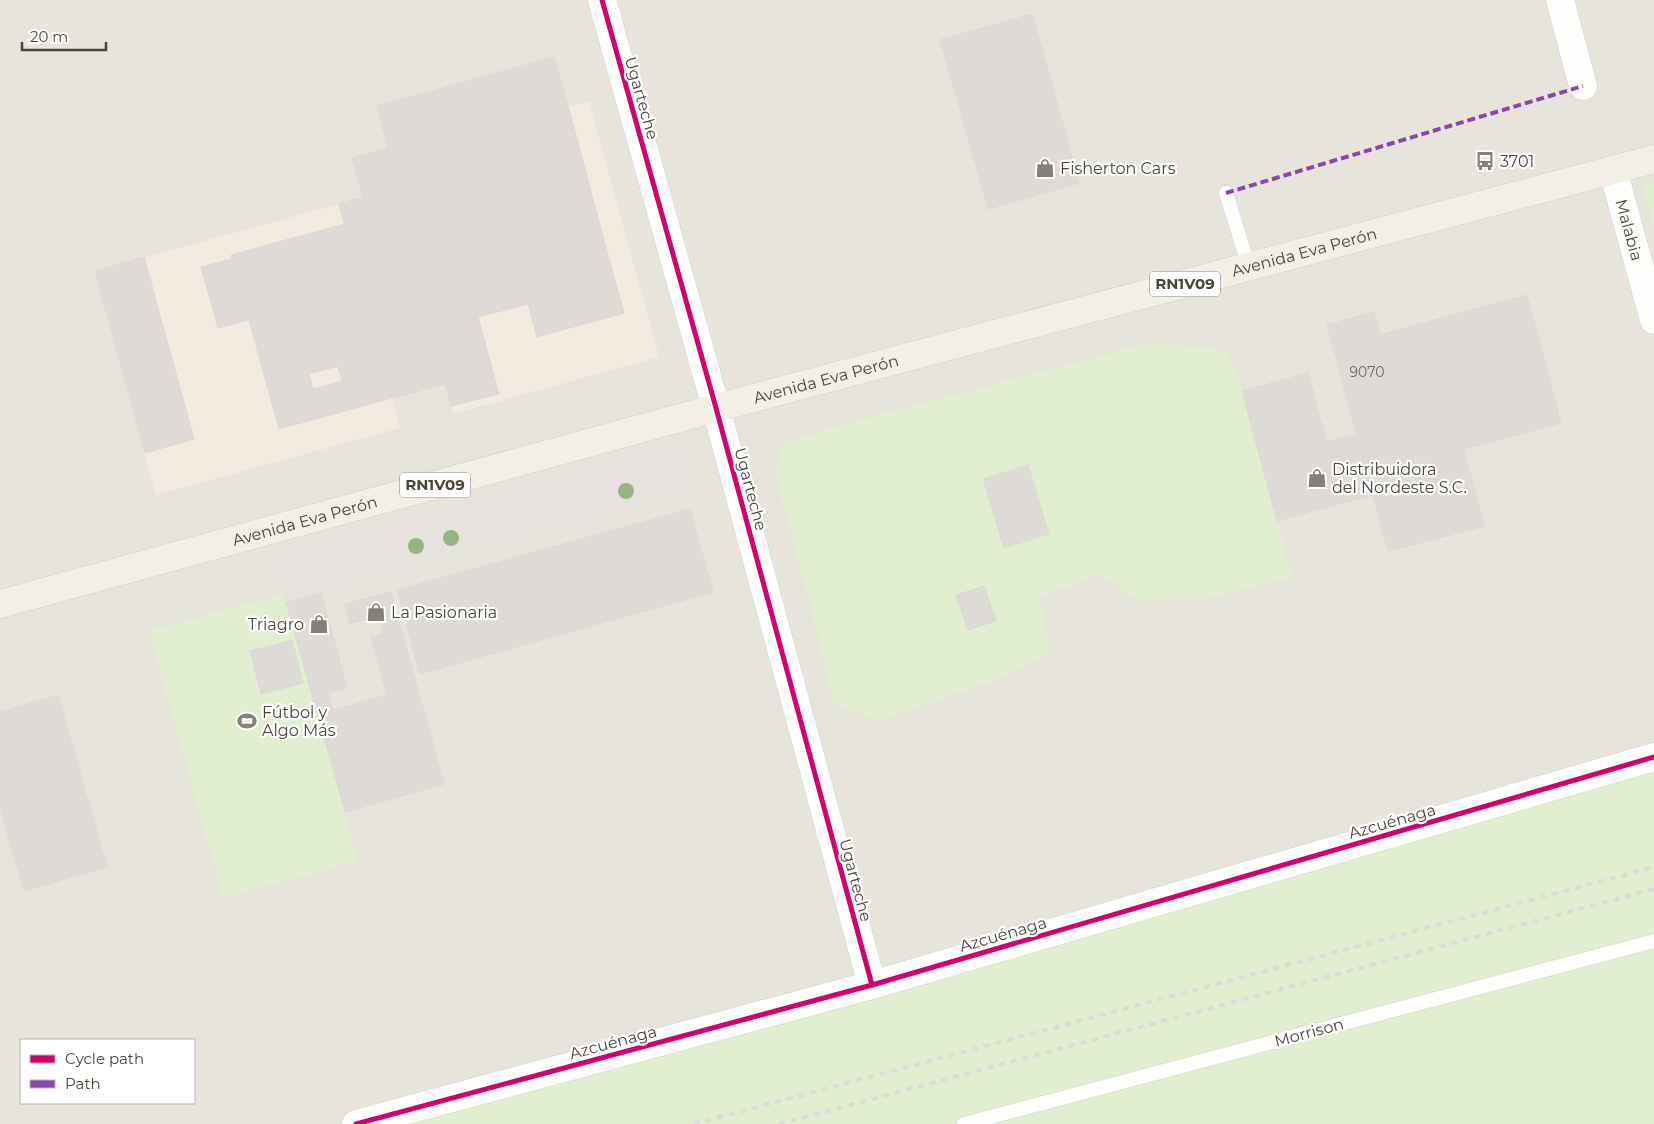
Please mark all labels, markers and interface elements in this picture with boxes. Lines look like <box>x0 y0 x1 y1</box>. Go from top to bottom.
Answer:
scale bar <box>22 20 106 52</box>
text: 20 m <box>30 27 68 46</box>
street label: Ugarteche <box>621 55 662 142</box>
bus stop icon: 3701 <box>1474 150 1496 172</box>
place label: 3701 <box>1500 152 1534 171</box>
shop icon: Fisherton Cars <box>1034 157 1056 179</box>
place label: Fisherton Cars <box>1060 159 1176 178</box>
street label: Malabia <box>1611 197 1646 263</box>
street label: Avenida Eva Perón <box>1230 224 1379 281</box>
road number: RN1V09 <box>1150 272 1220 296</box>
street label: Avenida Eva Perón <box>751 351 901 408</box>
house number: 9070 <box>1350 363 1384 381</box>
street label: Ugarteche <box>730 446 771 533</box>
place label: Distribuidora del Nordeste S.C. <box>1332 460 1467 497</box>
shop icon: Distribuidora del Nordeste S.C. <box>1306 467 1328 489</box>
road number: RN1V09 <box>400 472 470 498</box>
street label: Avenida Eva Perón <box>230 492 380 550</box>
shop icon: La Pasionaria <box>365 601 387 623</box>
place label: La Pasionaria <box>391 603 497 622</box>
shop icon: Triagro <box>308 613 330 635</box>
place label: Triagro <box>248 615 304 634</box>
place label: Fútbol y Algo Más <box>262 703 336 740</box>
sports icon: Fútbol y Algo Más <box>236 710 258 732</box>
street label: Azcuénaga <box>1346 800 1438 843</box>
street label: Ugarteche <box>835 837 876 924</box>
street label: Azcuénaga <box>957 913 1049 956</box>
street label: Morrison <box>1272 1014 1346 1051</box>
street label: Azcuénaga <box>567 1022 659 1063</box>
legend <box>20 1039 195 1104</box>
text: Cycle path <box>65 1049 144 1068</box>
text: Path <box>65 1074 101 1093</box>

